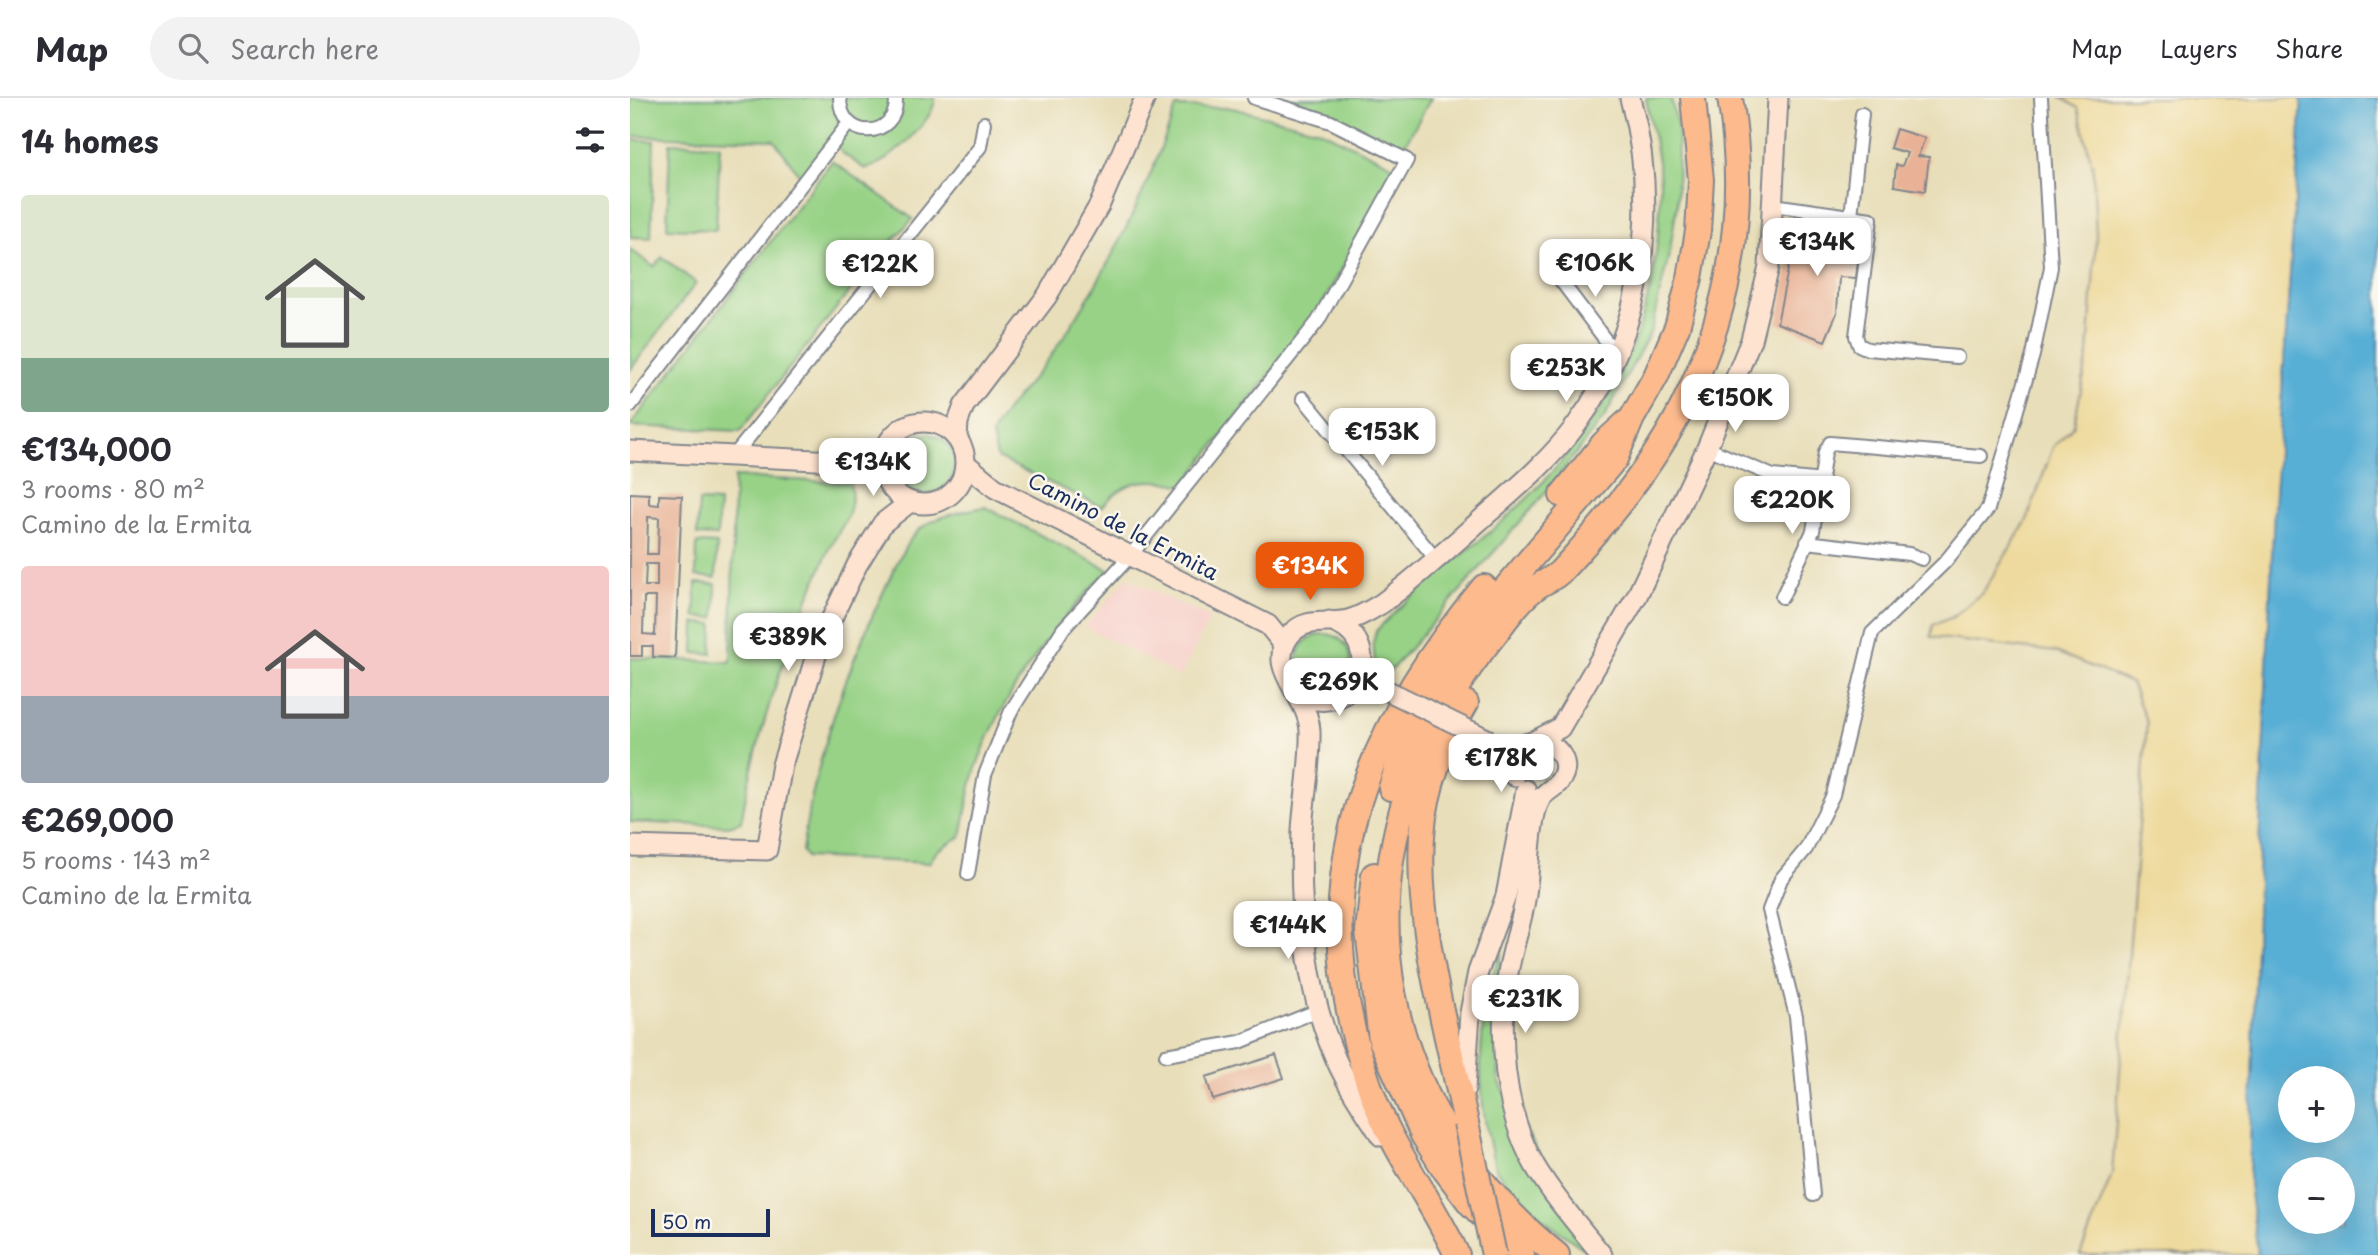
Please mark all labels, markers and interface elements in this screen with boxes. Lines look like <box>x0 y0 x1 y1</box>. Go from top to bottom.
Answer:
search box <box>150 17 640 80</box>
text: Map <box>35 23 108 73</box>
icon: search <box>174 29 212 67</box>
text: Search here <box>230 29 379 68</box>
text: Map <box>2071 30 2122 66</box>
text: Layers <box>2160 30 2237 66</box>
text: Share <box>2275 30 2343 66</box>
text: 14 homes <box>21 118 159 163</box>
icon: filters <box>571 121 609 159</box>
pin: €134K <box>1768 218 1866 278</box>
text: €134K <box>1779 223 1855 258</box>
icon: home <box>252 240 378 366</box>
pin: €122K <box>831 240 929 300</box>
pin: €106K <box>1546 240 1644 299</box>
text: €106K <box>1555 244 1635 279</box>
text: €122K <box>842 245 918 280</box>
pin: €253K <box>1517 344 1615 404</box>
text: €253K <box>1526 349 1606 384</box>
pin: €150K <box>1686 374 1784 434</box>
text: €150K <box>1697 379 1773 414</box>
pin: €153K <box>1333 408 1431 468</box>
text: €153K <box>1345 413 1419 448</box>
text: €134,000 <box>21 426 172 471</box>
pin: €134K <box>824 438 922 498</box>
text: €134K <box>835 443 911 478</box>
street label: Camino de la Ermita <box>1023 463 1226 588</box>
text: 3 rooms · 80 m² <box>21 471 205 506</box>
pin: €220K <box>1743 476 1841 536</box>
text: €220K <box>1750 481 1834 516</box>
text: Camino de la Ermita <box>21 506 252 541</box>
pin: €134K <box>1261 542 1359 602</box>
text: €134K <box>1272 547 1348 582</box>
icon: home <box>252 611 378 737</box>
pin: €389K <box>739 614 837 673</box>
text: €389K <box>749 618 827 653</box>
pin: €269K <box>1290 658 1388 718</box>
text: €269K <box>1299 663 1379 698</box>
pin: €178K <box>1452 734 1550 794</box>
text: €178K <box>1465 739 1537 774</box>
text: €269,000 <box>21 797 174 842</box>
text: 5 rooms · 143 m² <box>21 842 211 877</box>
text: Camino de la Ermita <box>21 877 252 912</box>
pin: €144K <box>1239 902 1337 961</box>
text: €144K <box>1249 906 1327 941</box>
pin: €231K <box>1476 976 1574 1035</box>
text: €231K <box>1488 980 1562 1015</box>
map controls <box>2278 1066 2355 1234</box>
button: + <box>2278 1066 2355 1143</box>
button: − <box>2278 1157 2355 1234</box>
scale bar <box>651 1206 770 1238</box>
text: 50 m <box>662 1207 711 1235</box>

